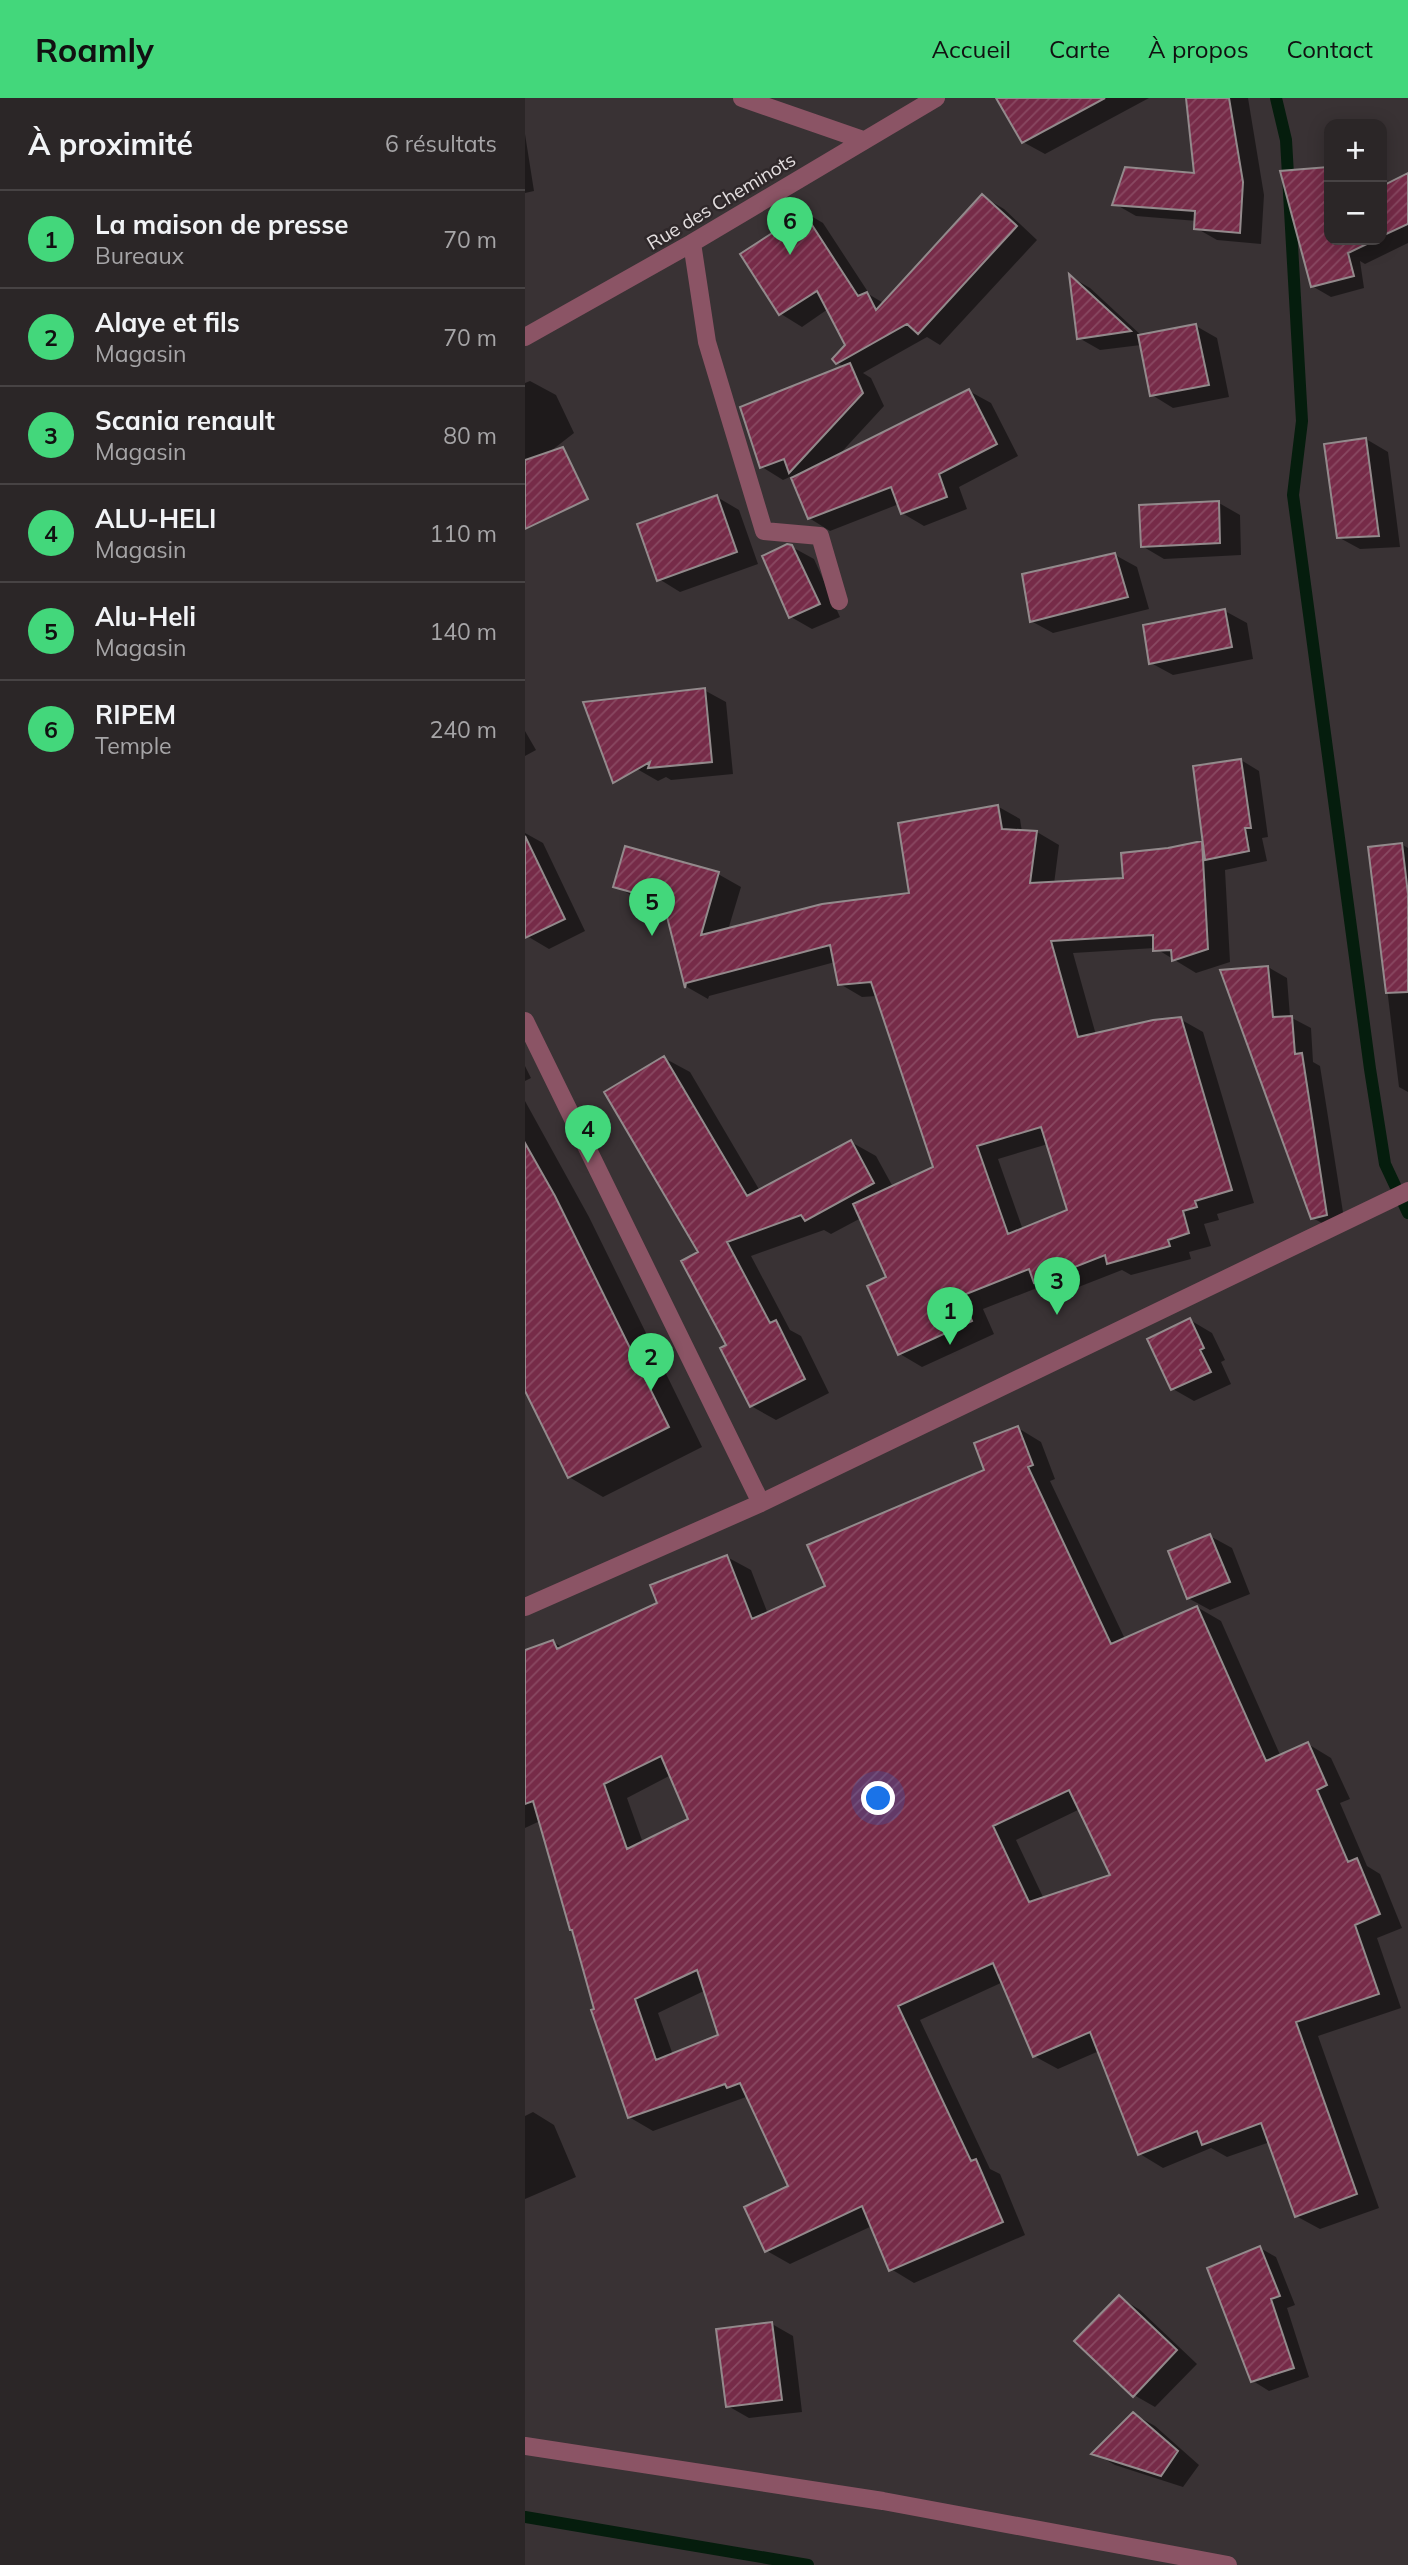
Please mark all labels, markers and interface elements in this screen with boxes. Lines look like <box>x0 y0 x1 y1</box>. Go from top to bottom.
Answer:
text: Roamly <box>35 29 154 70</box>
text: Accueil <box>932 34 1011 64</box>
text: Carte <box>1049 34 1110 64</box>
text: À propos <box>1148 34 1249 64</box>
text: Contact <box>1287 34 1373 64</box>
map controls <box>1324 119 1387 245</box>
button: + <box>1324 119 1387 182</box>
text: À proximité <box>28 125 193 163</box>
text: 6 résultats <box>385 129 497 158</box>
street label: Rue des Cheminots <box>642 147 800 255</box>
button: − <box>1324 182 1387 245</box>
pin: 6 <box>767 197 813 255</box>
text: La maison de presse <box>95 208 348 241</box>
text: 1 <box>44 225 58 254</box>
text: 70 m <box>443 225 497 254</box>
text: Bureaux <box>95 241 184 270</box>
text: Alaye et fils <box>95 306 240 339</box>
text: 2 <box>44 323 58 352</box>
text: 70 m <box>443 323 497 352</box>
text: Magasin <box>95 339 187 368</box>
text: Scania renault <box>95 404 275 437</box>
text: 3 <box>44 421 58 450</box>
text: 80 m <box>443 421 497 450</box>
text: Magasin <box>95 437 187 466</box>
text: ALU-HELI <box>95 502 217 535</box>
text: 4 <box>44 519 58 548</box>
text: 110 m <box>429 519 497 548</box>
text: Magasin <box>95 535 187 564</box>
text: Alu-Heli <box>95 600 196 633</box>
text: 5 <box>44 617 58 646</box>
text: 140 m <box>429 617 497 646</box>
text: Magasin <box>95 633 187 662</box>
text: RIPEM <box>95 698 176 731</box>
text: 6 <box>44 715 58 744</box>
text: 240 m <box>429 715 497 744</box>
text: Temple <box>95 731 172 760</box>
pin: 5 <box>629 878 675 936</box>
pin: 4 <box>565 1105 611 1163</box>
pin: 3 <box>1034 1257 1080 1315</box>
pin: 1 <box>927 1287 973 1345</box>
pin: 2 <box>628 1333 674 1391</box>
your location <box>861 1781 895 1815</box>

